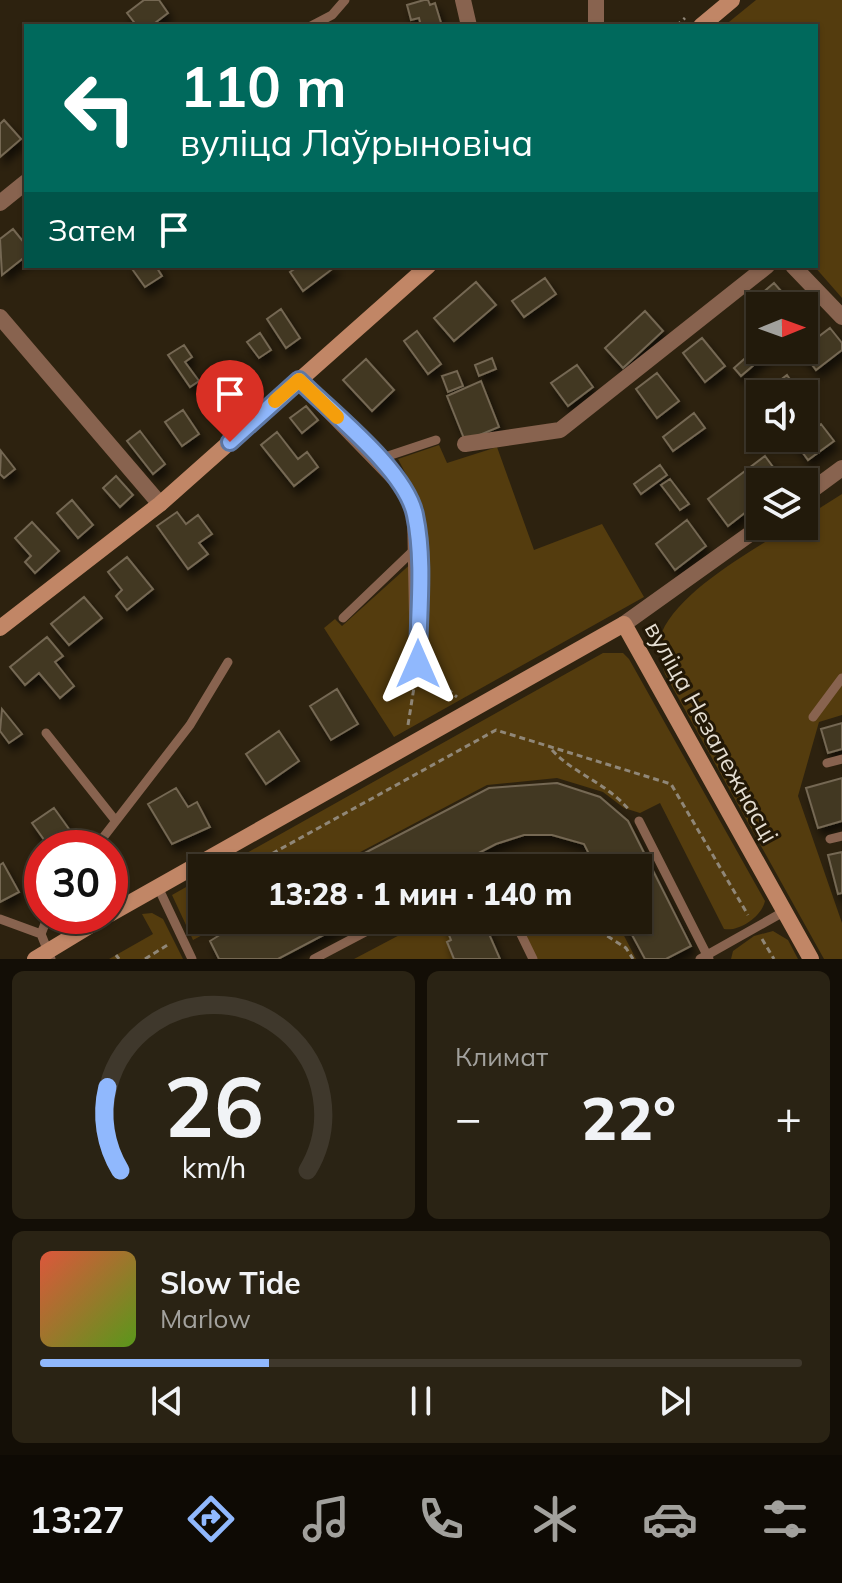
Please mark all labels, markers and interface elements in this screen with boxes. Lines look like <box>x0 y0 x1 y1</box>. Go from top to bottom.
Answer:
text: 110 m <box>180 51 347 121</box>
icon: left <box>48 56 152 160</box>
text: вуліца Лаўрыновіча <box>180 120 533 165</box>
icon: arrive <box>152 208 196 252</box>
text: Затем <box>48 211 136 249</box>
north arrow <box>746 292 818 364</box>
map controls <box>746 292 818 540</box>
pin <box>196 360 264 442</box>
icon: arrive <box>208 372 252 416</box>
button: sound <box>746 380 818 452</box>
button: layers <box>746 468 818 540</box>
street label: вуліца Незалежнасці <box>639 616 785 848</box>
position arrow <box>376 622 460 706</box>
speed limit sign: 30 <box>24 830 128 934</box>
text: 13:28 · 1 мин · 140 m <box>268 875 572 913</box>
text: Климат <box>455 1040 548 1073</box>
text: 26 <box>164 1053 263 1158</box>
text: 22° <box>581 1080 676 1155</box>
text: − <box>455 1090 481 1145</box>
text: + <box>776 1090 802 1145</box>
text: km/h <box>181 1149 246 1185</box>
text: Slow Tide <box>160 1264 301 1302</box>
text: Marlow <box>160 1302 251 1335</box>
icon: previous <box>145 1379 189 1423</box>
icon: pause <box>399 1379 443 1423</box>
icon: next <box>653 1379 697 1423</box>
icon: directions <box>183 1491 239 1547</box>
icon: music <box>298 1491 354 1547</box>
icon: phone <box>413 1491 469 1547</box>
icon: climate <box>527 1491 583 1547</box>
icon: car <box>642 1491 698 1547</box>
icon: filters <box>757 1491 813 1547</box>
text: 13:27 <box>29 1497 125 1542</box>

